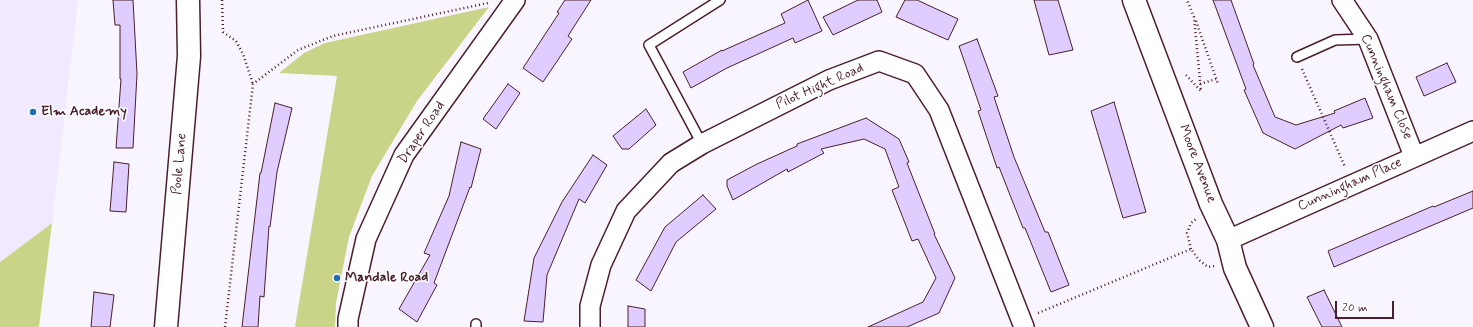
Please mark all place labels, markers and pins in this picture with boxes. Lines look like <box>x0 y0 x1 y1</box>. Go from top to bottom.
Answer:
place label: Elm Academy <box>41 104 127 120</box>
marker: Elm Academy <box>28 107 38 117</box>
place label: Mandale Road <box>345 270 428 286</box>
marker: Mandale Road <box>332 273 342 283</box>

